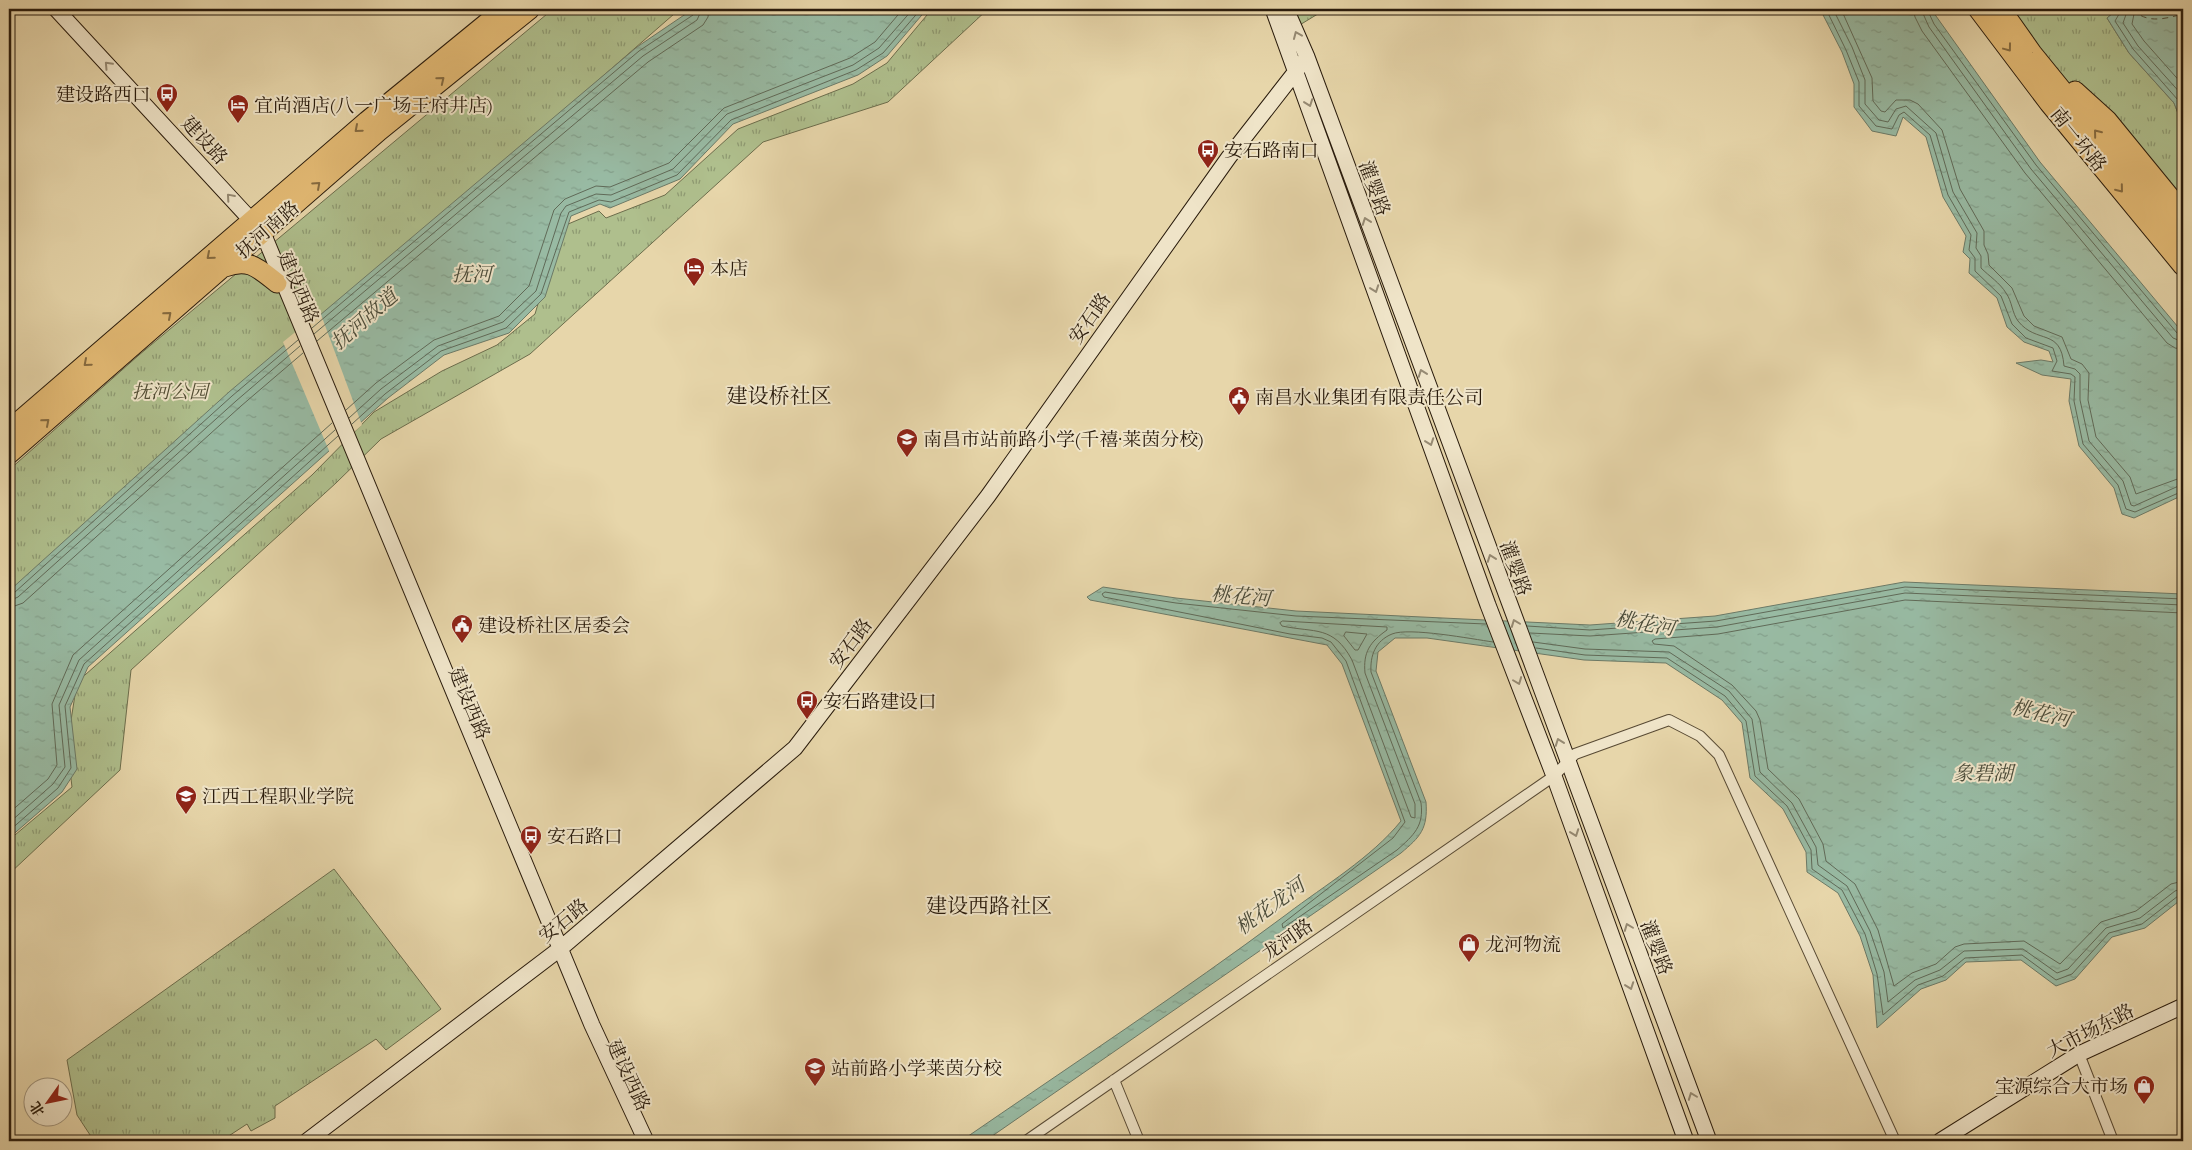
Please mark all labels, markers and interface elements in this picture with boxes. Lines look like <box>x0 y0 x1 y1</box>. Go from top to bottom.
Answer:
one-way arrow <box>1293 31 1304 40</box>
one-way arrow <box>2002 42 2010 51</box>
one-way arrow <box>105 61 114 70</box>
one-way arrow <box>435 78 444 86</box>
bus stop icon: 建设路西口 <box>155 82 179 113</box>
place label: 建设路西口 <box>56 84 151 106</box>
hotel icon: 宜尚酒店(八一广场王府井店) <box>226 93 250 124</box>
place label: 宜尚酒店(八一广场王府井店) <box>254 95 493 117</box>
one-way arrow <box>1303 99 1313 107</box>
street label: 南一环路 <box>2046 103 2111 176</box>
street label: 建设路 <box>177 112 232 169</box>
one-way arrow <box>355 123 364 132</box>
one-way arrow <box>2095 130 2103 139</box>
bus stop icon: 安石路南口 <box>1196 138 1220 169</box>
place label: 安石路南口 <box>1224 140 1319 162</box>
street label: 灌婴路 <box>1354 158 1394 219</box>
one-way arrow <box>311 183 320 191</box>
one-way arrow <box>2114 183 2123 192</box>
one-way arrow <box>227 194 236 203</box>
street label: 抚河南路 <box>232 197 304 263</box>
one-way arrow <box>1361 217 1371 225</box>
street label: 建设西路 <box>273 248 323 327</box>
one-way arrow <box>206 251 215 260</box>
hotel icon: 本店 <box>682 256 706 287</box>
place label: 本店 <box>710 258 748 280</box>
water label: 抚河 <box>452 263 495 286</box>
water label: 抚河故道 <box>327 282 404 354</box>
one-way arrow <box>1369 285 1379 293</box>
street label: 安石路 <box>1064 289 1115 348</box>
one-way arrow <box>163 312 172 321</box>
one-way arrow <box>83 357 92 366</box>
one-way arrow <box>1418 369 1428 378</box>
park label: 抚河公园 <box>132 381 211 403</box>
district label: 建设桥社区 <box>727 384 832 408</box>
public building icon: 南昌水业集团有限责任公司 <box>1227 385 1251 416</box>
place label: 南昌水业集团有限责任公司 <box>1255 387 1483 409</box>
one-way arrow <box>40 419 49 428</box>
school or university icon: 南昌市站前路小学(千禧·莱茵分校) <box>895 427 919 458</box>
place label: 南昌市站前路小学(千禧·莱茵分校) <box>923 429 1203 451</box>
one-way arrow <box>1424 438 1434 446</box>
street label: 灌婴路 <box>1495 538 1535 599</box>
one-way arrow <box>1487 554 1497 563</box>
water label: 桃花河 <box>1210 582 1275 611</box>
water label: 桃花河 <box>1613 607 1679 641</box>
public building icon: 建设桥社区居委会 <box>450 613 474 644</box>
street label: 安石路 <box>825 614 877 673</box>
place label: 建设桥社区居委会 <box>478 615 630 637</box>
one-way arrow <box>1511 619 1521 628</box>
street label: 建设西路 <box>444 664 494 743</box>
one-way arrow <box>1511 676 1522 685</box>
bus stop icon: 安石路建设口 <box>795 689 819 720</box>
place label: 安石路建设口 <box>823 691 937 713</box>
water label: 桃花河 <box>2009 696 2076 732</box>
one-way arrow <box>1555 738 1565 747</box>
water label: 象碧湖 <box>1953 762 2016 785</box>
school or university icon: 江西工程职业学院 <box>174 784 198 815</box>
place label: 江西工程职业学院 <box>202 786 354 808</box>
bus stop icon: 安石路口 <box>519 824 543 855</box>
place label: 安石路口 <box>547 826 623 848</box>
one-way arrow <box>1569 828 1579 837</box>
water label: 桃花龙河 <box>1231 872 1312 939</box>
street label: 安石路 <box>535 894 593 947</box>
district label: 建设西路社区 <box>926 894 1052 918</box>
street label: 龙河路 <box>1258 914 1317 965</box>
street label: 灌婴路 <box>1636 917 1677 978</box>
one-way arrow <box>1624 923 1635 932</box>
shop icon: 龙河物流 <box>1457 932 1481 963</box>
place label: 龙河物流 <box>1485 934 1561 956</box>
one-way arrow <box>1624 981 1634 990</box>
street label: 大市场东路 <box>2043 1000 2138 1062</box>
street label: 建设西路 <box>602 1036 654 1115</box>
school or university icon: 站前路小学莱茵分校 <box>803 1056 827 1087</box>
place label: 站前路小学莱茵分校 <box>831 1058 1002 1080</box>
shop icon: 宝源综合大市场 <box>2132 1074 2156 1105</box>
place label: 宝源综合大市场 <box>1995 1076 2128 1098</box>
north arrow <box>22 1078 72 1128</box>
one-way arrow <box>1687 1092 1697 1100</box>
text: 北 <box>27 1098 48 1119</box>

